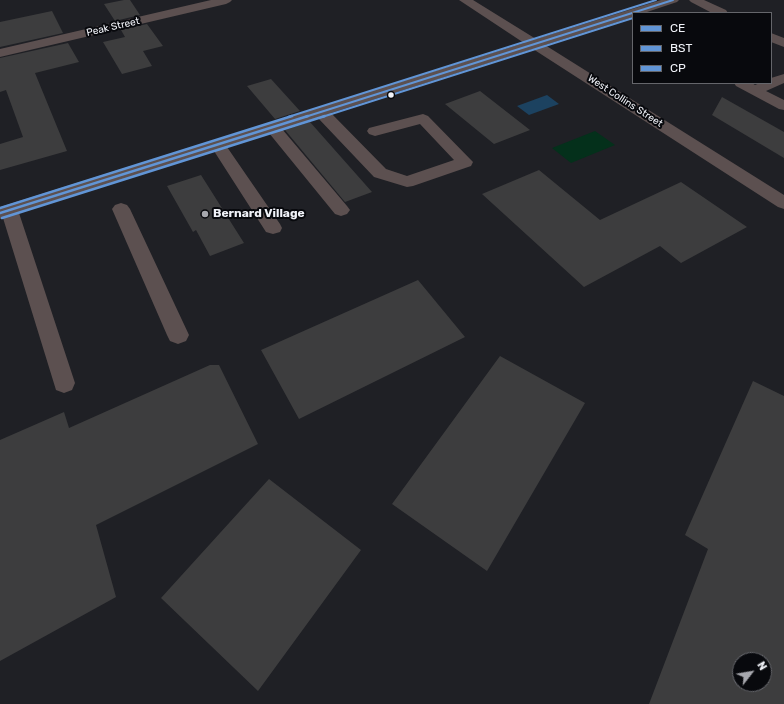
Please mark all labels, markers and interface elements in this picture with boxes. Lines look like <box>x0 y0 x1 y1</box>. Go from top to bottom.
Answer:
legend <box>632 12 772 84</box>
street label: Peak Street <box>85 15 141 39</box>
text: CE <box>670 21 685 35</box>
text: BST <box>670 41 692 55</box>
text: CP <box>670 61 686 75</box>
street label: West Collins Street <box>585 72 665 130</box>
unlabelled marker <box>386 90 396 100</box>
place label: Bernard Village <box>213 207 305 221</box>
marker: Bernard Village <box>200 209 210 219</box>
north arrow <box>732 652 772 692</box>
text: N <box>754 659 769 673</box>

